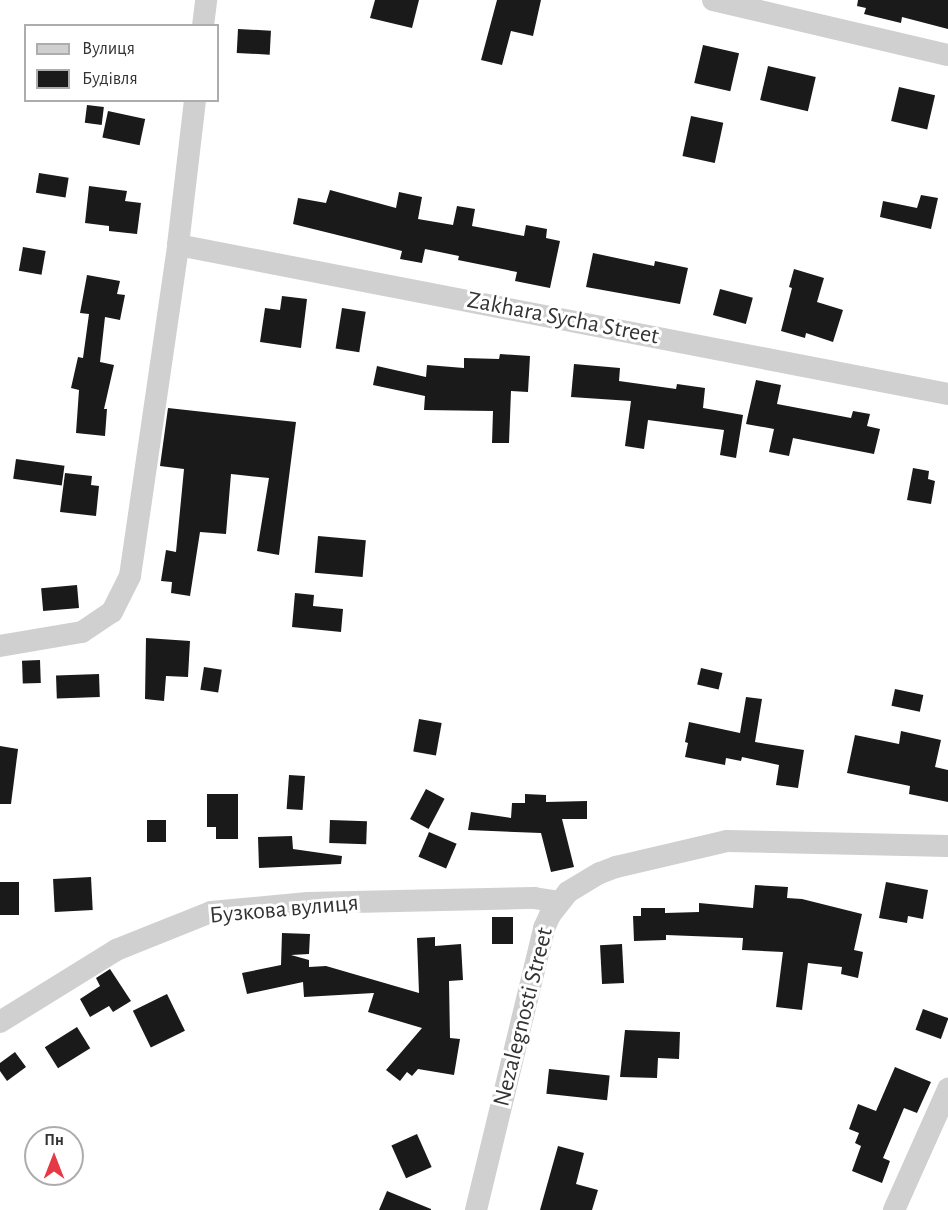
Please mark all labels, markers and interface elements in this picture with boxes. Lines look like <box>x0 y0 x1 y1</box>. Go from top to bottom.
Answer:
legend <box>24 24 219 102</box>
text: Вулиця <box>82 40 135 58</box>
text: Будівля <box>82 70 138 88</box>
street label: Zakhara Sycha Street <box>465 286 661 352</box>
street label: Бузкова вулиця <box>208 889 360 931</box>
street label: Nezalegnosti Street <box>488 925 560 1109</box>
north arrow <box>24 1126 84 1186</box>
text: Пн <box>44 1132 64 1148</box>

